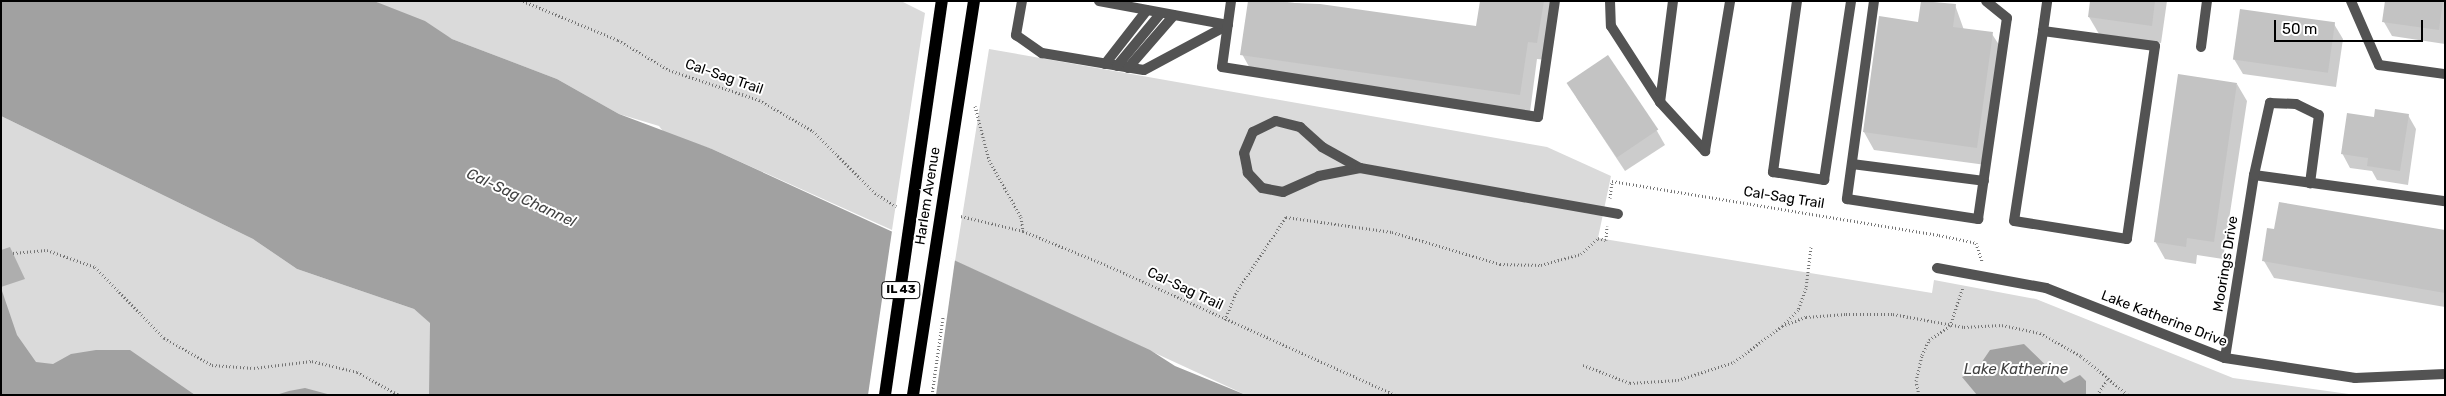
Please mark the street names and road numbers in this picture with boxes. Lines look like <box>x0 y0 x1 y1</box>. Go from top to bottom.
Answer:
street label: Cal-Sag Trail <box>683 56 765 98</box>
street label: Harlem Avenue <box>912 146 944 246</box>
street label: Cal-Sag Trail <box>1742 183 1826 213</box>
street label: Moorings Drive <box>2210 215 2242 313</box>
street label: Cal-Sag Trail <box>1144 264 1226 314</box>
road number: IL 43 <box>881 280 921 300</box>
street label: Lake Katherine Drive <box>2099 287 2229 351</box>

